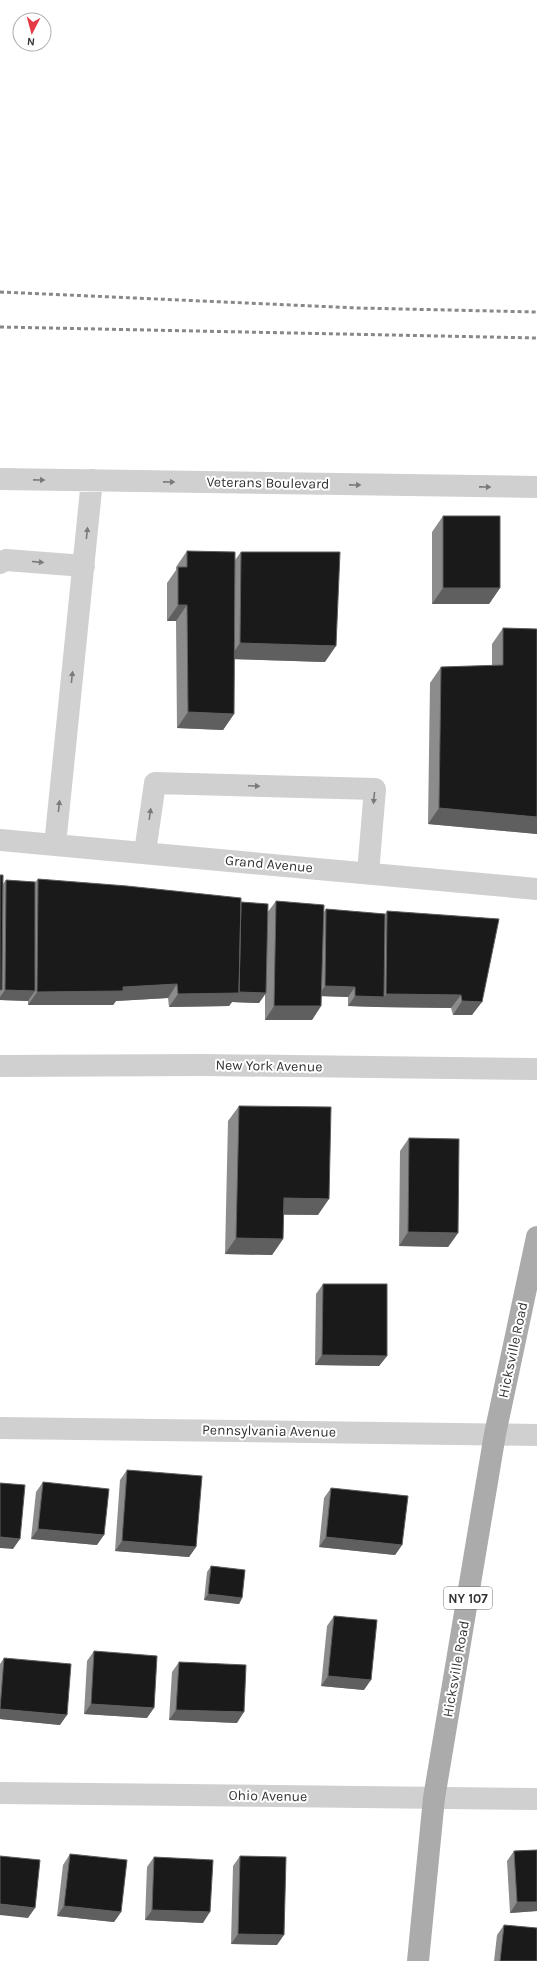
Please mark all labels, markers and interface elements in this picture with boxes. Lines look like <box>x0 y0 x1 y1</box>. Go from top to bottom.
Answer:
north arrow <box>12 12 52 52</box>
text: N <box>26 35 36 48</box>
street label: Veterans Boulevard <box>206 473 330 493</box>
one-way arrow <box>33 476 45 483</box>
one-way arrow <box>163 478 175 485</box>
one-way arrow <box>349 481 361 488</box>
one-way arrow <box>479 484 492 490</box>
one-way arrow <box>84 527 90 539</box>
one-way arrow <box>32 559 44 566</box>
one-way arrow <box>69 670 76 683</box>
one-way arrow <box>248 782 260 789</box>
one-way arrow <box>370 792 377 804</box>
one-way arrow <box>56 800 62 812</box>
one-way arrow <box>147 808 153 820</box>
street label: Grand Avenue <box>224 852 314 876</box>
street label: New York Avenue <box>215 1057 323 1075</box>
street label: Hicksville Road <box>495 1300 531 1400</box>
street label: Pennsylvania Avenue <box>202 1421 336 1441</box>
road number: NY 107 <box>444 1587 492 1609</box>
street label: Hicksville Road <box>439 1619 473 1719</box>
street label: Ohio Avenue <box>228 1787 308 1805</box>

